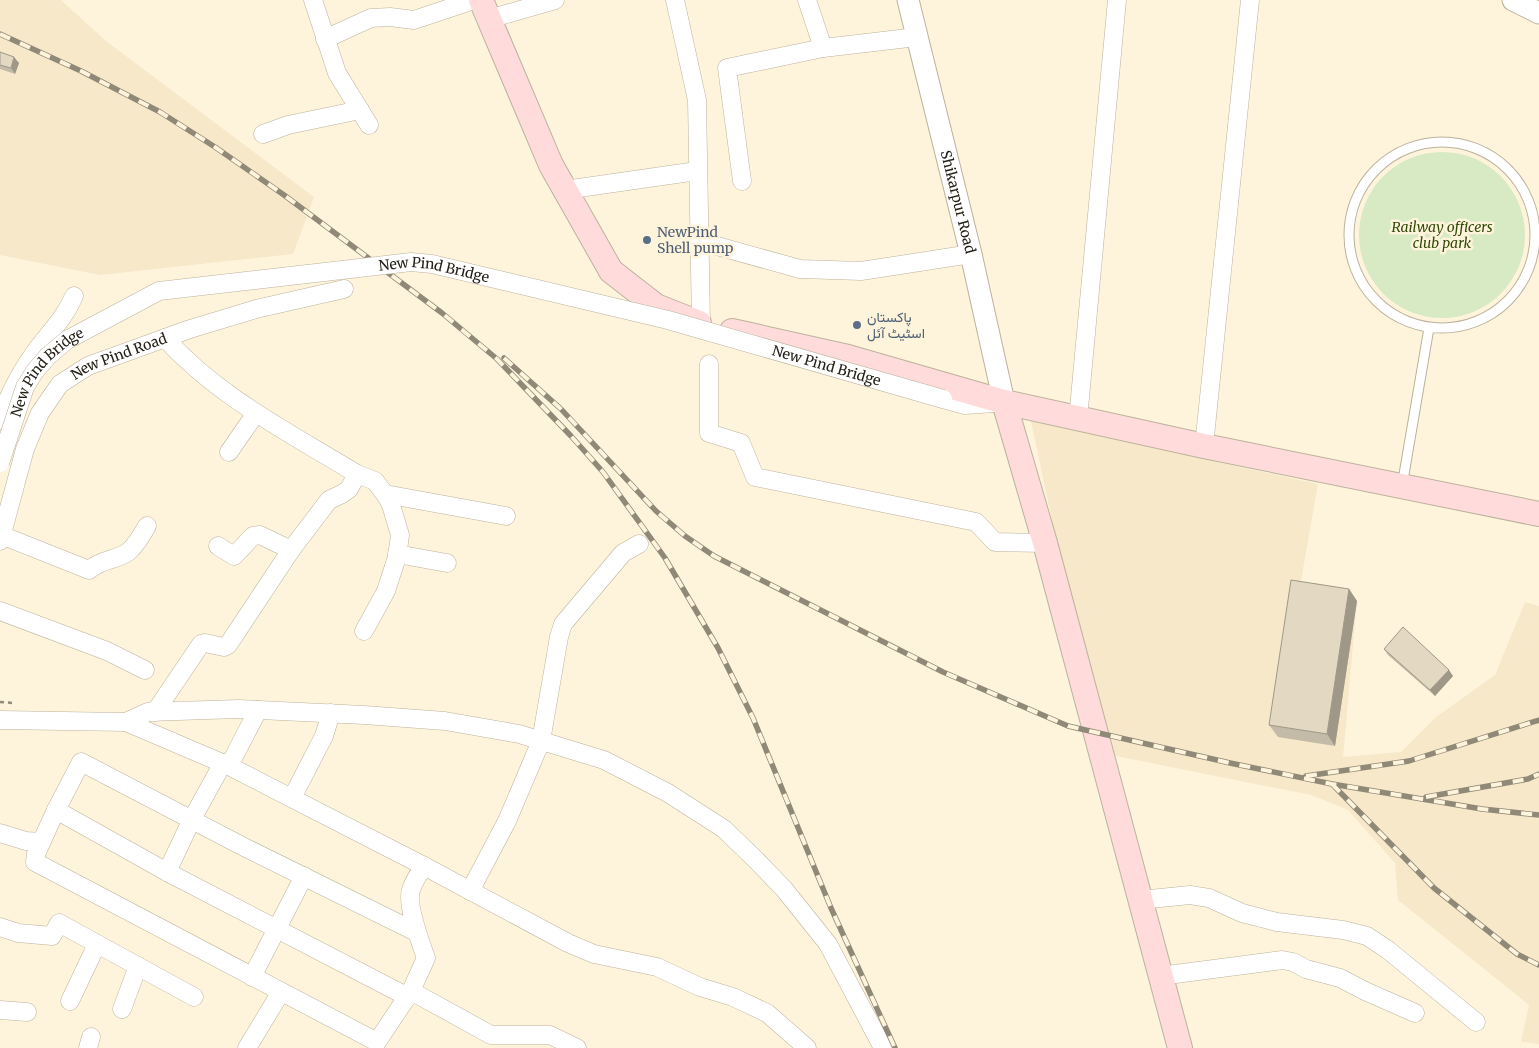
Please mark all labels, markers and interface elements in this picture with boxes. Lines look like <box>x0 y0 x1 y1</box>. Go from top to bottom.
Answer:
street label: Shikarpur Road <box>937 148 980 256</box>
park label: Railway officers club park <box>1391 218 1493 252</box>
place label: NewPind Shell pump <box>657 223 734 257</box>
marker: NewPind Shell pump <box>641 234 653 246</box>
street label: New Pind Bridge <box>378 253 491 286</box>
place label: پاکستان اسٹیٹ آئل <box>867 308 925 342</box>
marker: پاکستان اسٹیٹ آئل <box>851 319 863 331</box>
street label: New Pind Bridge <box>7 324 87 419</box>
street label: New Pind Road <box>67 329 170 384</box>
street label: New Pind Bridge <box>770 341 883 390</box>

